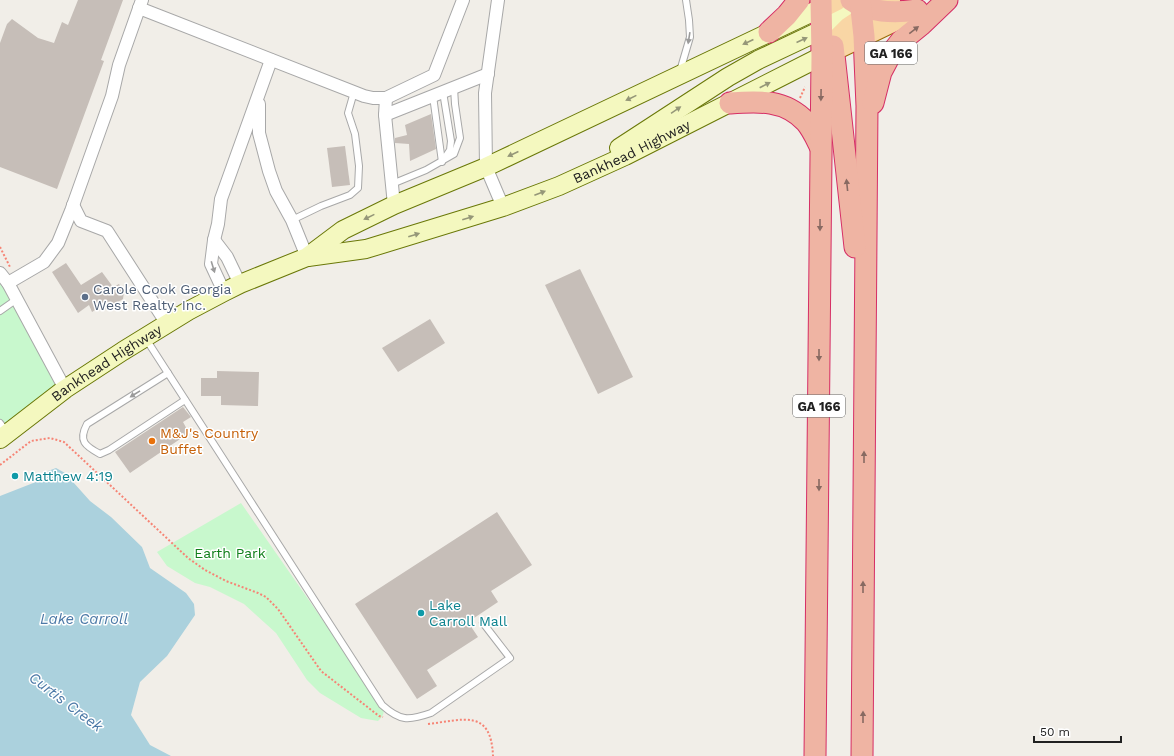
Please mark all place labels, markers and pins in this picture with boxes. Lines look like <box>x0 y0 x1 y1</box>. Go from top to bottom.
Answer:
place label: Carole Cook Georgia West Realty, Inc. <box>93 281 232 313</box>
marker: Carole Cook Georgia West Realty, Inc. <box>80 292 90 302</box>
place label: M&J's Country Buffet <box>160 425 259 457</box>
marker: M&J's Country Buffet <box>147 436 157 446</box>
place label: Matthew 4:19 <box>23 468 113 484</box>
marker: Matthew 4:19 <box>10 471 20 481</box>
place label: Lake Carroll Mall <box>429 597 508 629</box>
marker: Lake Carroll Mall <box>416 608 426 618</box>

